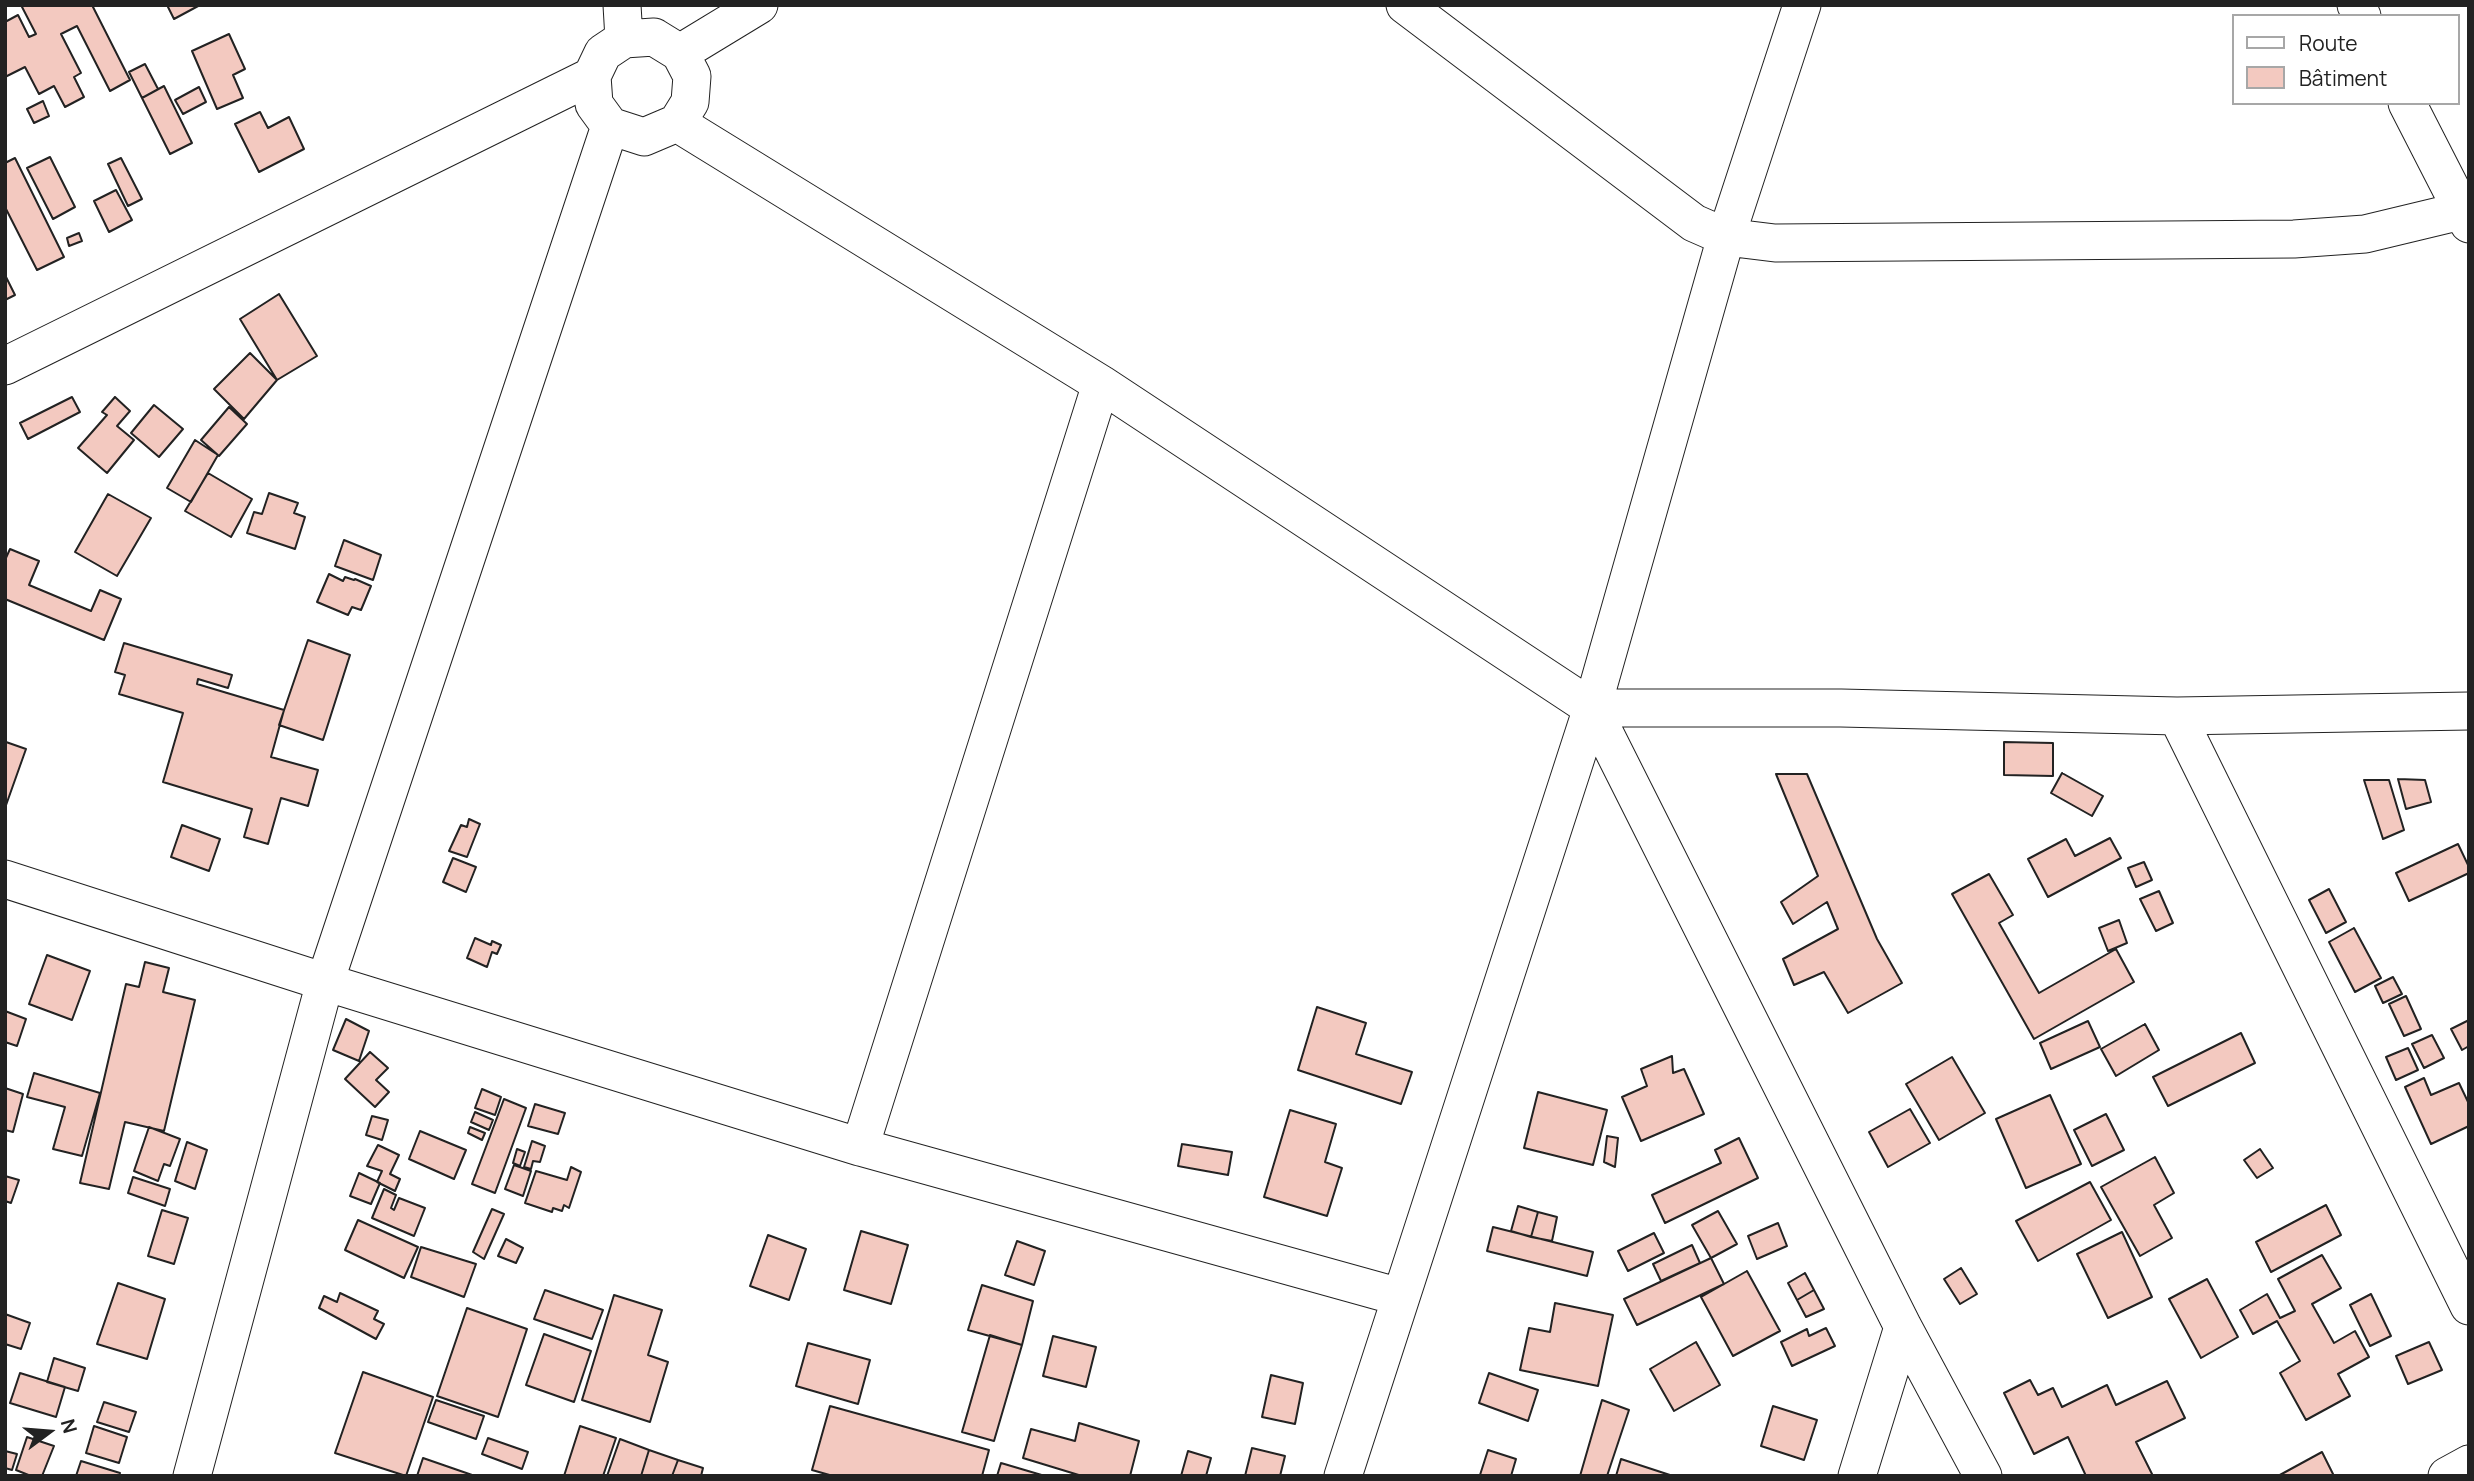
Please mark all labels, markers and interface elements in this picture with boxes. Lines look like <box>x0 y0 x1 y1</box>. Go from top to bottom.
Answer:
legend <box>2232 14 2460 105</box>
text: Route <box>2299 29 2357 57</box>
text: Bâtiment <box>2299 64 2387 92</box>
north arrow <box>14 1397 84 1467</box>
text: N <box>55 1416 84 1436</box>

